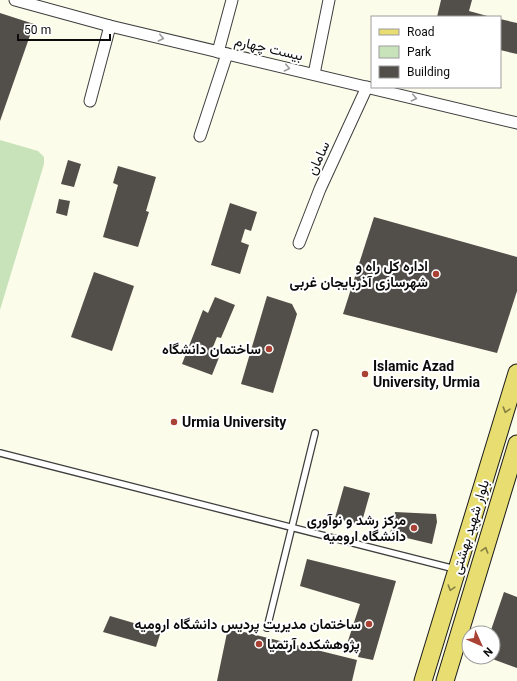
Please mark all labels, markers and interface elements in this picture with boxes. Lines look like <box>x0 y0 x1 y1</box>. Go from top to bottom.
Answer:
scale bar <box>18 16 110 42</box>
legend <box>371 16 501 88</box>
text: 50 m <box>24 22 51 40</box>
text: Road <box>407 24 435 42</box>
street label: بیست چهارم <box>232 31 305 69</box>
one-way arrow <box>157 33 164 42</box>
text: Park <box>407 44 432 62</box>
one-way arrow <box>284 64 291 72</box>
text: Building <box>407 64 450 82</box>
one-way arrow <box>411 94 417 102</box>
street label: سامان <box>302 138 337 179</box>
place label: اداره کل راه و شهرسازی آذربایجان غربی <box>290 257 428 295</box>
marker: اداره کل راه و شهرسازی آذربایجان غربی <box>431 269 441 279</box>
place label: ساختمان دانشگاه <box>162 340 261 362</box>
marker: ساختمان دانشگاه <box>264 344 274 354</box>
place label: Islamic Azad University, Urmia <box>373 357 481 395</box>
marker: Islamic Azad University, Urmia <box>360 369 370 379</box>
one-way arrow <box>502 406 511 413</box>
place label: Urmia University <box>182 413 287 435</box>
marker: Urmia University <box>169 417 179 427</box>
street label: بلوار شهید بهشتی <box>447 478 497 578</box>
place label: مرکز رشد و نوآوری دانشگاه ارومیه <box>307 511 406 549</box>
marker: مرکز رشد و نوآوری دانشگاه ارومیه <box>409 523 419 533</box>
one-way arrow <box>480 547 489 554</box>
one-way arrow <box>447 584 456 591</box>
place label: ساختمان مدیریت پردیس دانشگاه ارومیه <box>135 615 361 637</box>
marker: ساختمان مدیریت پردیس دانشگاه ارومیه <box>364 619 374 629</box>
north arrow <box>461 625 501 665</box>
place label: پژوهشکده آرتمیا <box>267 635 360 657</box>
marker: پژوهشکده آرتمیا <box>254 639 264 649</box>
text: N <box>478 642 496 660</box>

